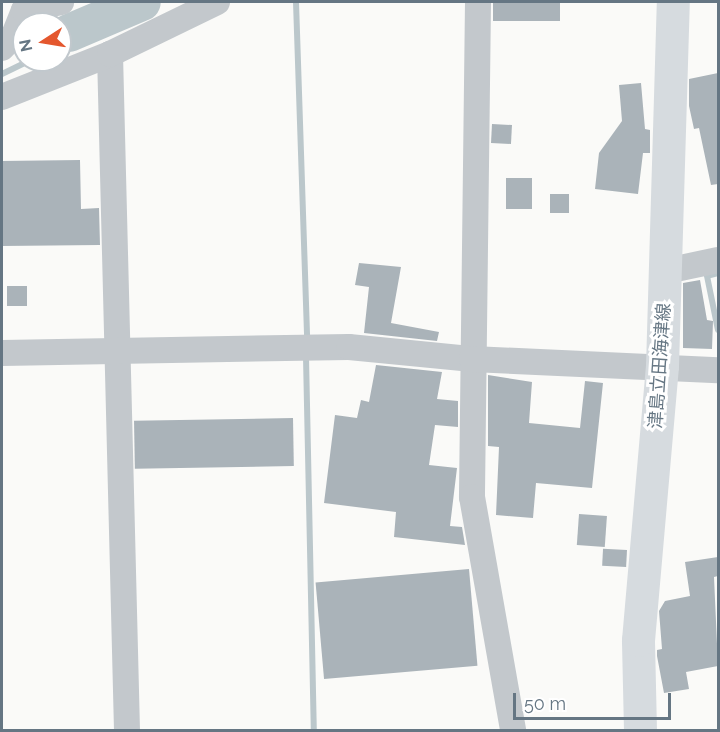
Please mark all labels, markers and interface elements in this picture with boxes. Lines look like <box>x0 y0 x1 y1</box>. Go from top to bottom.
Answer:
north arrow <box>12 12 72 72</box>
text: N <box>15 37 36 53</box>
street label: 津島立田海津線 <box>645 302 675 430</box>
scale bar <box>516 681 674 719</box>
text: 50 m <box>524 693 566 714</box>

